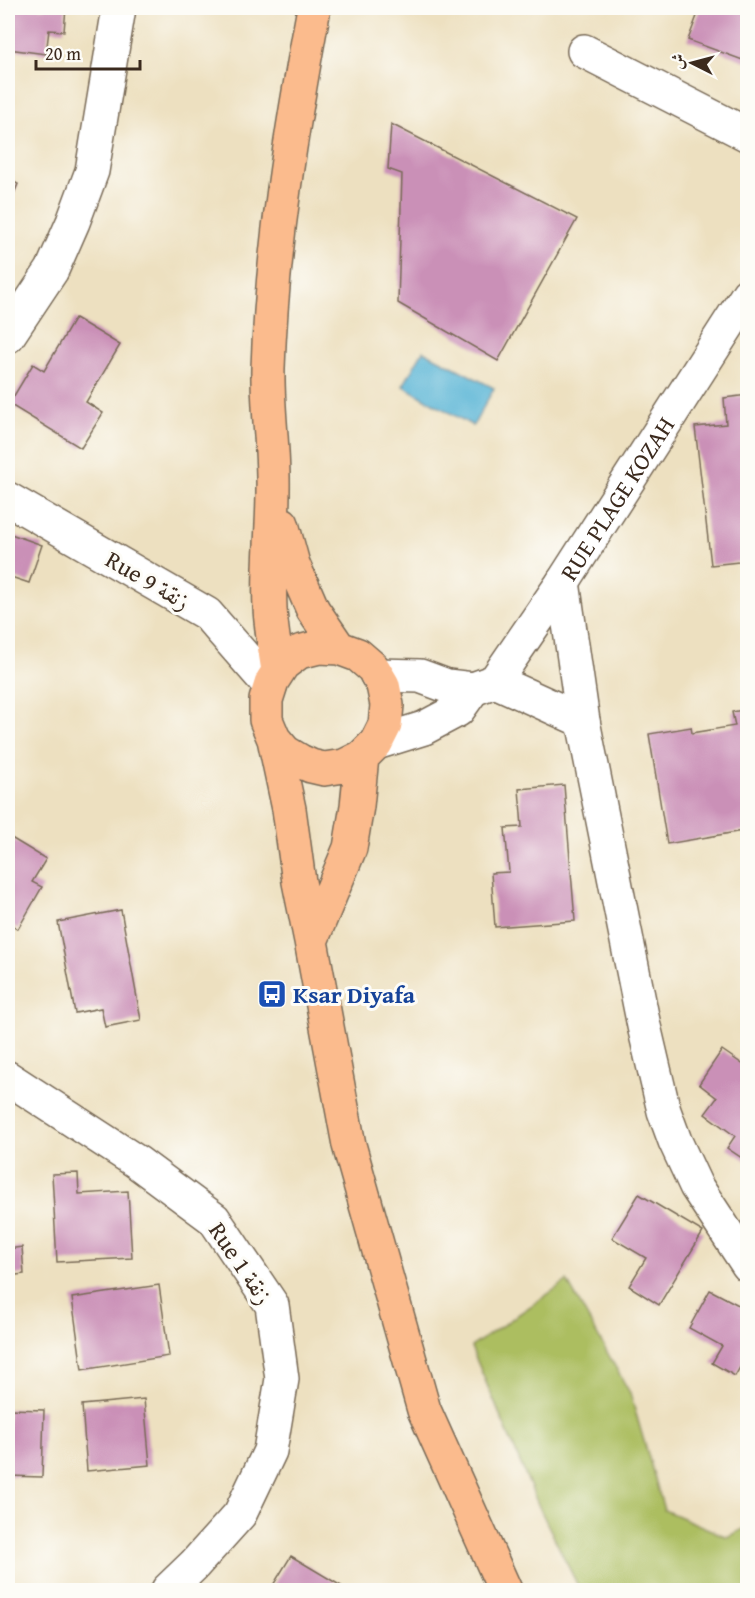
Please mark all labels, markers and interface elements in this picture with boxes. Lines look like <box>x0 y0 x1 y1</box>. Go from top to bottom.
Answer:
scale bar <box>36 33 140 71</box>
north arrow <box>662 33 722 93</box>
text: 20 m <box>45 40 81 67</box>
text: ش <box>664 52 690 71</box>
street label: RUE PLAGE KOZAH <box>551 409 683 587</box>
street label: Rue 9 زنقة <box>99 542 197 618</box>
place label: Ksar Diyafa <box>293 977 416 1012</box>
bus stop icon: Ksar Diyafa <box>256 978 288 1010</box>
street label: Rue 1 زنقة <box>201 1215 281 1311</box>

